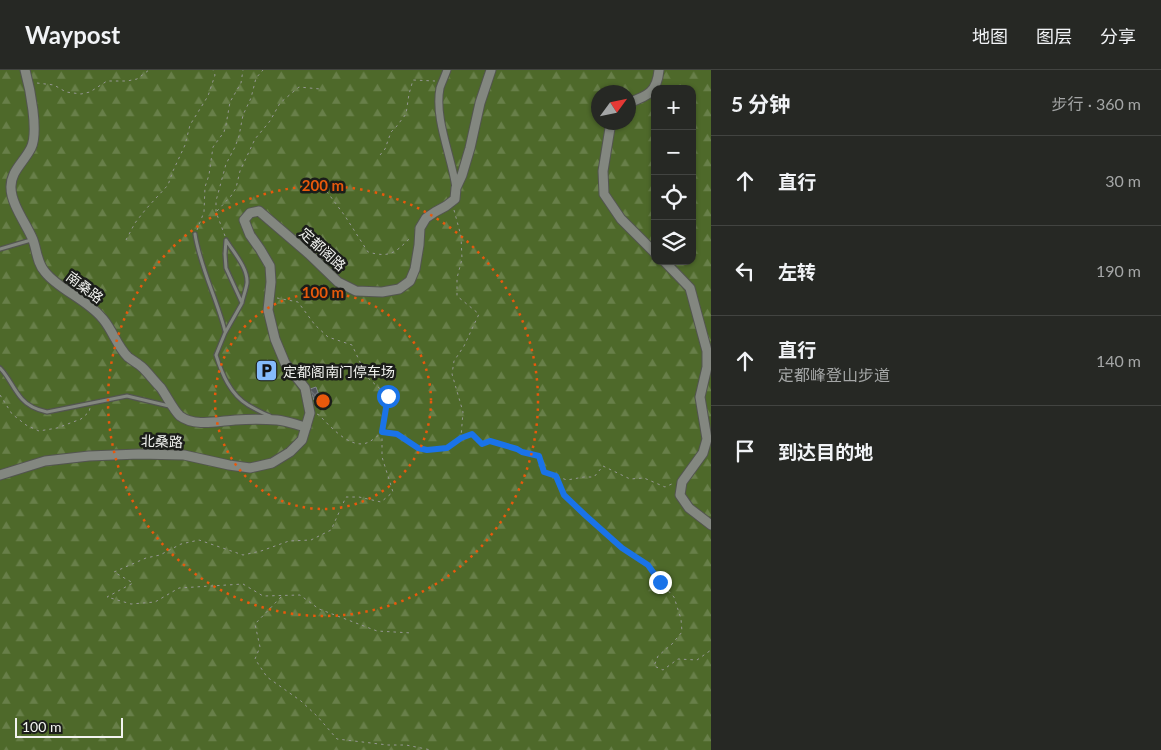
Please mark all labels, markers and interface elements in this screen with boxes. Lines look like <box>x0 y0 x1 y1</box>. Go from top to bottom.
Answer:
text: Waypost <box>25 20 120 49</box>
text: 地图 <box>972 25 1008 47</box>
text: 图层 <box>1036 25 1072 47</box>
text: 分享 <box>1100 25 1136 47</box>
north arrow <box>591 85 636 130</box>
map controls <box>651 85 696 265</box>
button: + <box>651 85 696 130</box>
text: 5 分钟 <box>731 91 790 116</box>
text: 步行 · 360 m <box>1052 94 1141 113</box>
button: − <box>651 130 696 175</box>
icon: ahead <box>731 167 759 195</box>
text: 直行 <box>778 170 816 193</box>
text: 30 m <box>1105 171 1141 190</box>
button: locate <box>651 175 696 220</box>
text: 200 m <box>302 176 344 194</box>
button: layers <box>651 220 696 265</box>
street label: 定都阁路 <box>297 224 349 274</box>
icon: left <box>731 257 759 285</box>
text: 左转 <box>778 260 816 283</box>
text: 190 m <box>1096 261 1141 280</box>
street label: 南桑路 <box>63 268 107 306</box>
text: 100 m <box>302 283 344 301</box>
text: 直行 <box>778 338 816 361</box>
icon: ahead <box>731 347 759 375</box>
text: 140 m <box>1096 351 1141 370</box>
parking icon: 定都阁南门停车场 <box>255 359 279 383</box>
place label: 定都阁南门停车场 <box>283 363 395 380</box>
text: 定都峰登山步道 <box>778 365 890 384</box>
route start <box>377 385 400 408</box>
centre of rings <box>314 392 332 410</box>
street label: 北桑路 <box>141 432 183 450</box>
icon: arrive <box>731 437 759 465</box>
text: 到达目的地 <box>778 440 873 463</box>
route end <box>649 571 672 594</box>
scale bar <box>15 715 122 738</box>
text: 100 m <box>22 718 61 735</box>

